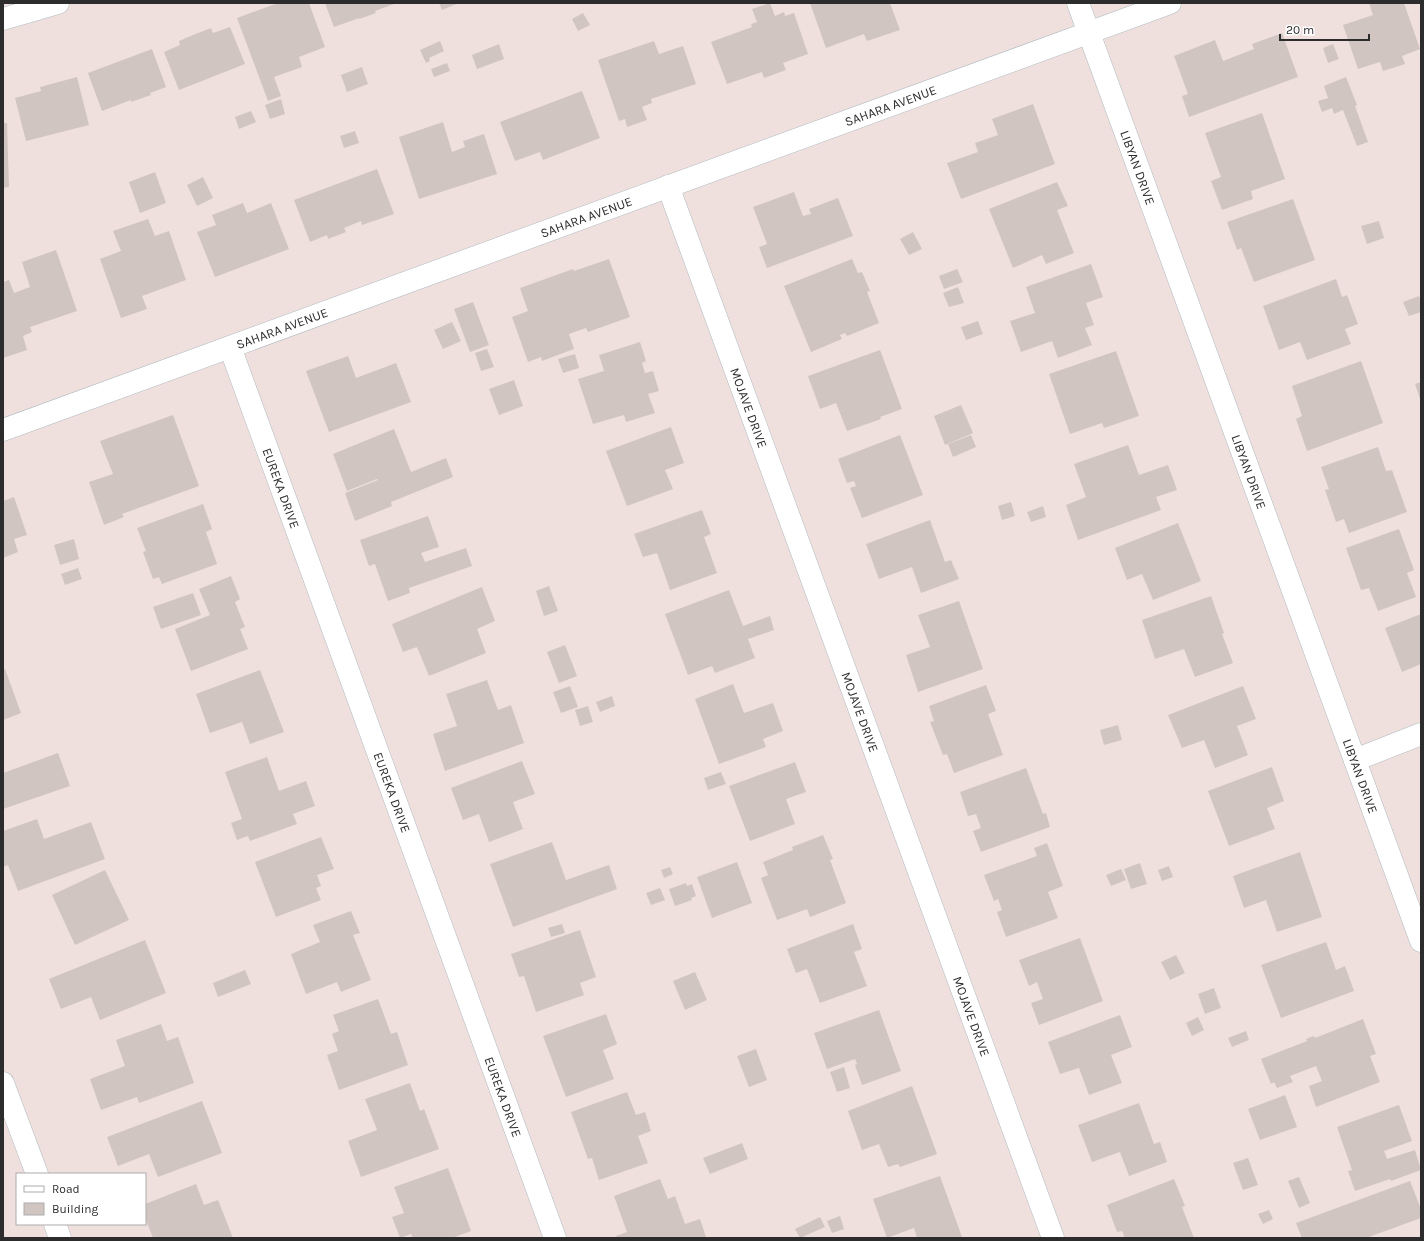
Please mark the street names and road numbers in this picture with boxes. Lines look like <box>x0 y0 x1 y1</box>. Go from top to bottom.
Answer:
street label: SAHARA AVENUE <box>843 82 939 129</box>
street label: LIBYAN DRIVE <box>1117 128 1158 207</box>
street label: SAHARA AVENUE <box>538 193 634 241</box>
street label: SAHARA AVENUE <box>234 305 330 352</box>
street label: MOJAVE DRIVE <box>727 366 770 450</box>
street label: LIBYAN DRIVE <box>1228 432 1269 511</box>
street label: EUREKA DRIVE <box>259 446 302 530</box>
street label: MOJAVE DRIVE <box>838 670 882 754</box>
street label: LIBYAN DRIVE <box>1340 737 1381 815</box>
street label: EUREKA DRIVE <box>370 750 413 835</box>
street label: MOJAVE DRIVE <box>950 974 993 1058</box>
street label: EUREKA DRIVE <box>481 1055 524 1139</box>

